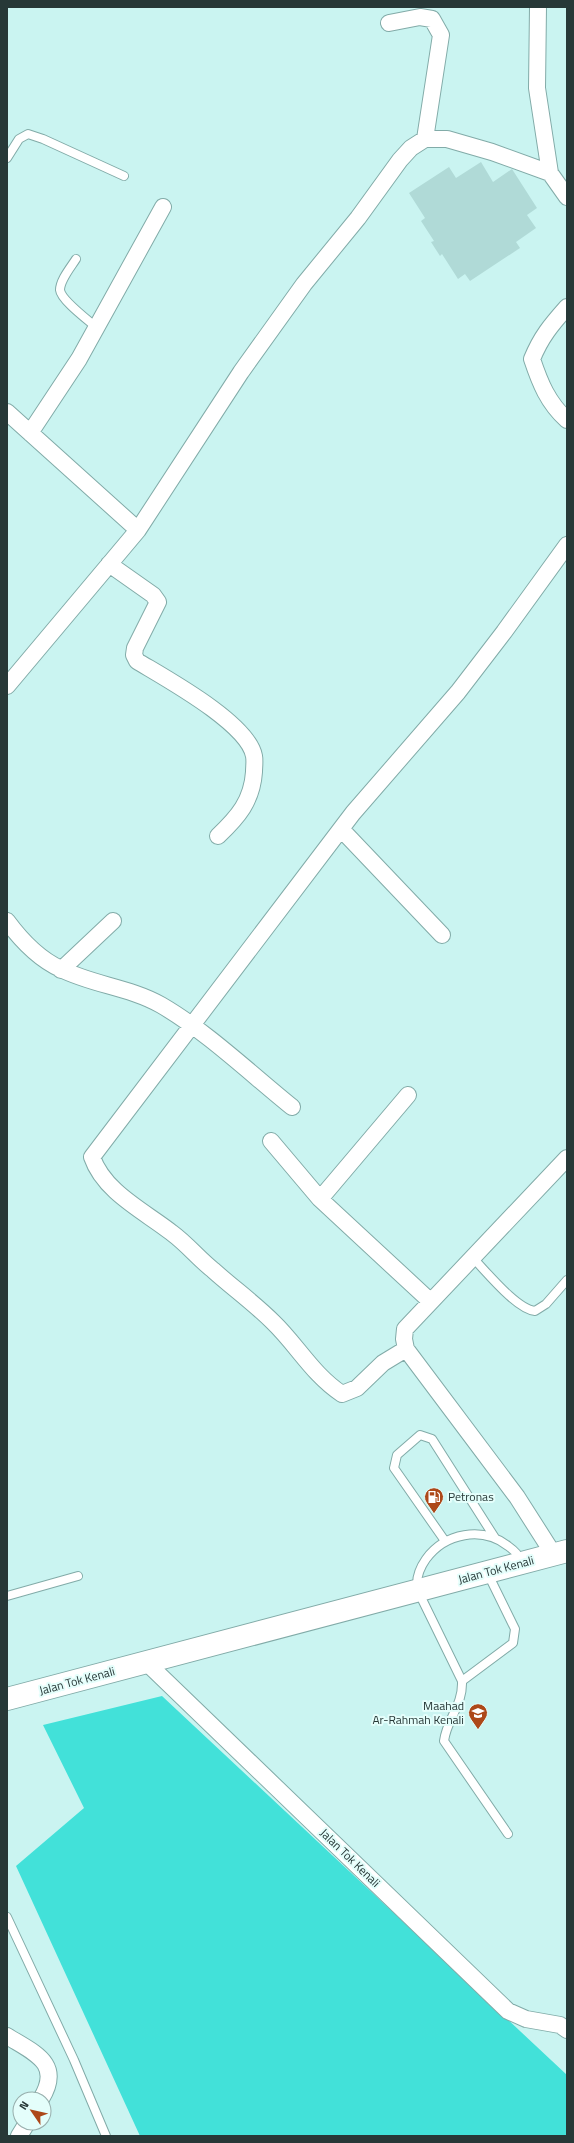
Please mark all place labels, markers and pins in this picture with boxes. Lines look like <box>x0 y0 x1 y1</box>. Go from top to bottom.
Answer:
fuel station icon: Petronas <box>423 1486 445 1514</box>
place label: Petronas <box>448 1487 494 1506</box>
place label: Maahad Ar-Rahmah Kenali <box>372 1696 464 1729</box>
school or university icon: Maahad Ar-Rahmah Kenali <box>467 1702 489 1730</box>

